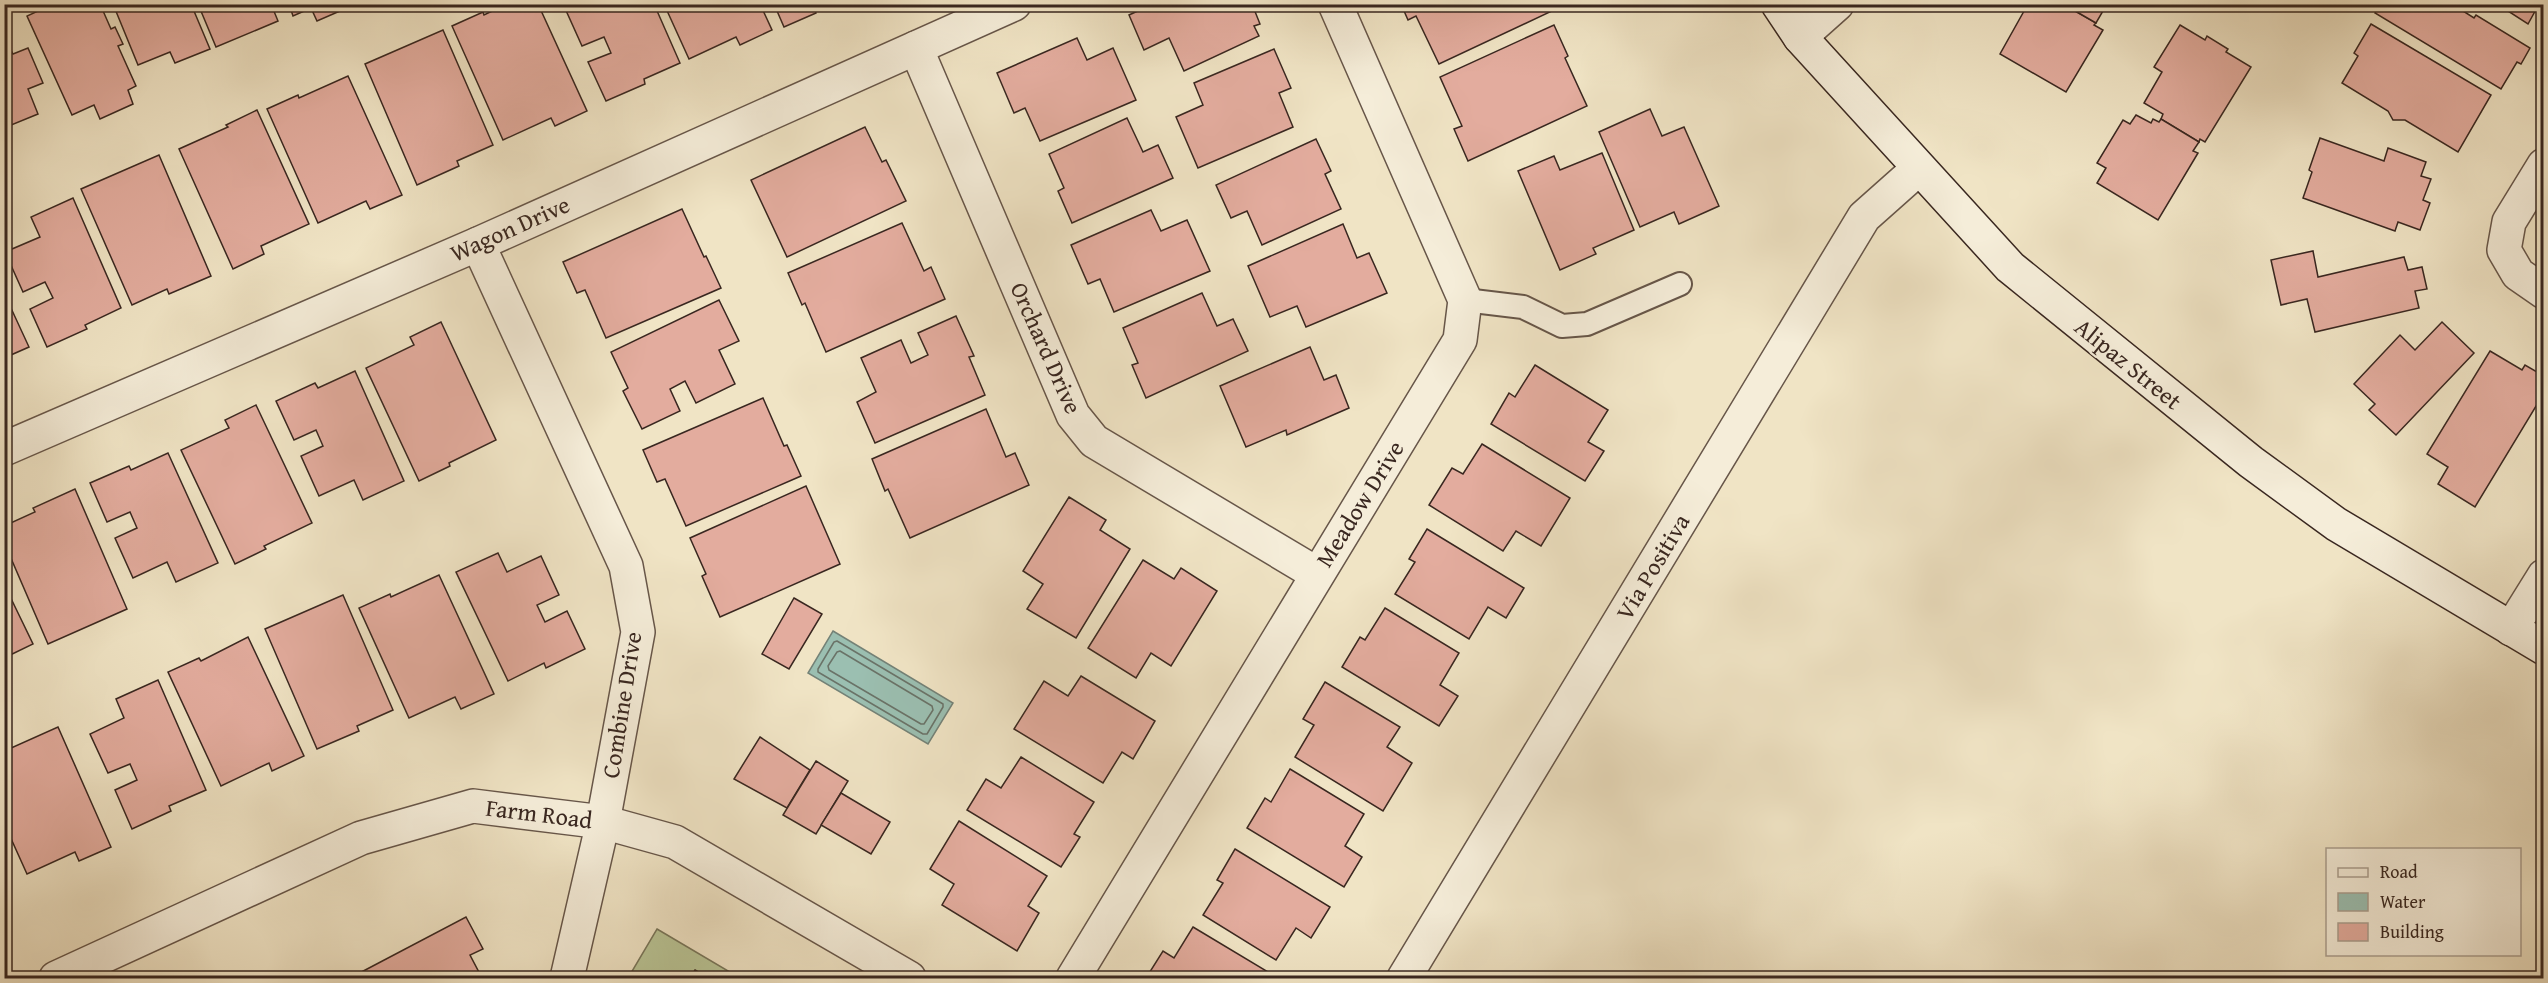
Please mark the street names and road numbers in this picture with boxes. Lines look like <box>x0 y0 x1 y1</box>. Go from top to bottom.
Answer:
street label: Wagon Drive <box>444 187 575 270</box>
street label: Orchard Drive <box>1002 276 1091 419</box>
street label: Alipaz Street <box>2067 309 2190 418</box>
street label: Meadow Drive <box>1307 434 1412 574</box>
street label: Via Positiva <box>1607 506 1698 627</box>
street label: Combine Drive <box>593 629 650 781</box>
street label: Farm Road <box>484 790 595 837</box>

